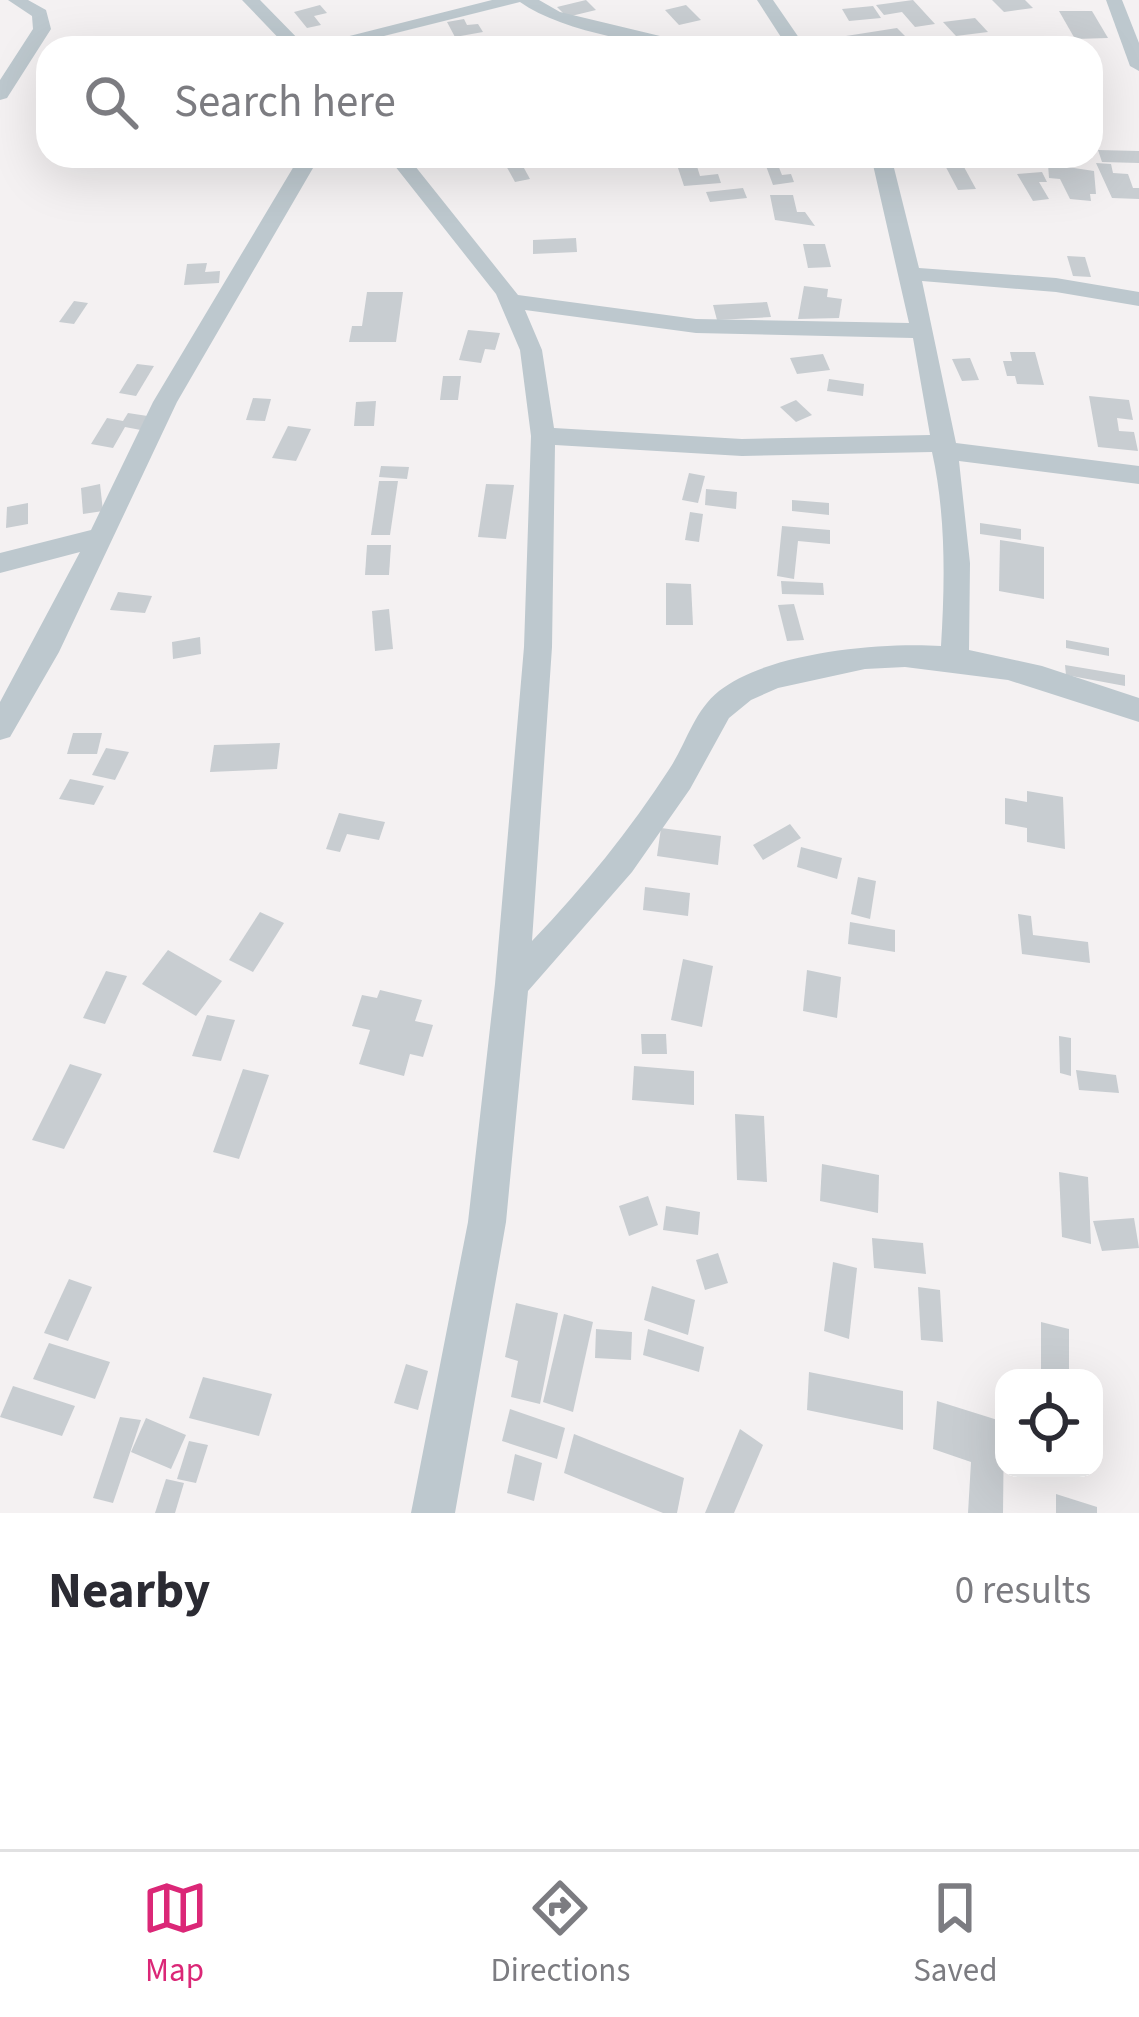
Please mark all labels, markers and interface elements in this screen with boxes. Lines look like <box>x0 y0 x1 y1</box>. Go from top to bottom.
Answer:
search box <box>36 36 1103 168</box>
icon: search <box>78 69 144 135</box>
text: Search here <box>174 70 396 134</box>
map controls <box>995 1369 1103 1477</box>
button: locate <box>995 1369 1103 1477</box>
text: Nearby <box>48 1555 210 1627</box>
text: 0 results <box>955 1563 1091 1619</box>
tab: Map <box>142 1875 208 1994</box>
tab: Directions <box>491 1875 630 1994</box>
tab: Saved <box>913 1875 997 1994</box>

